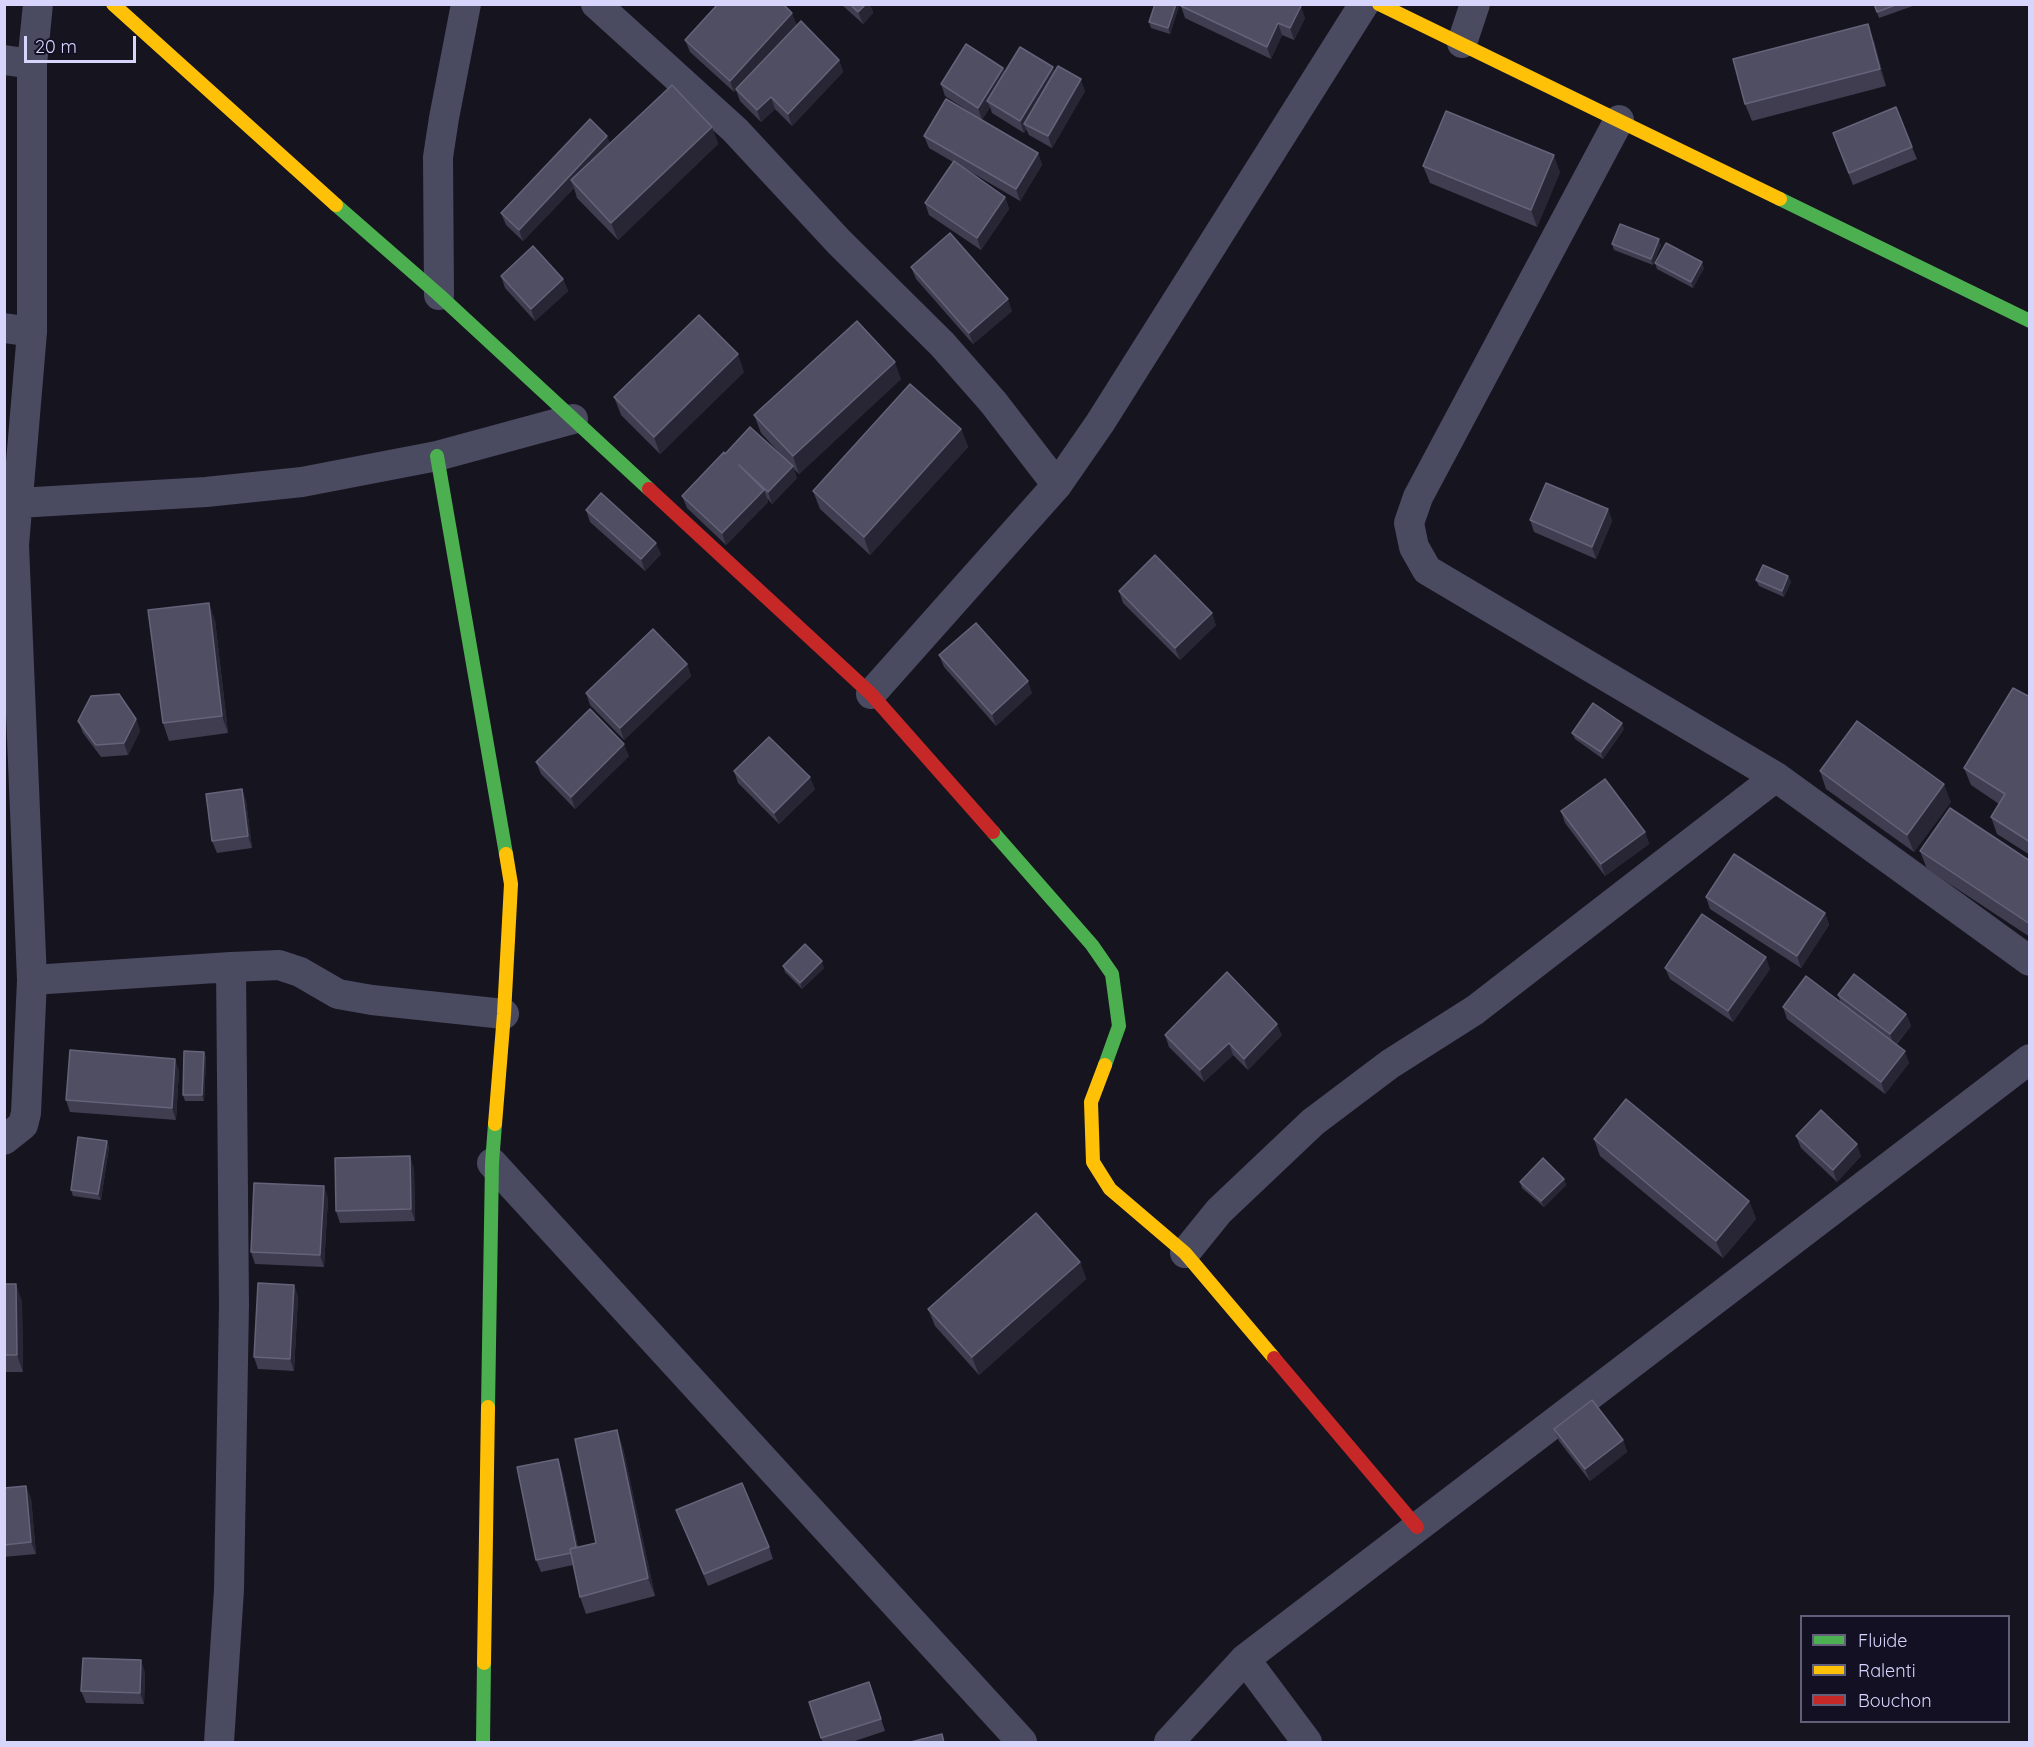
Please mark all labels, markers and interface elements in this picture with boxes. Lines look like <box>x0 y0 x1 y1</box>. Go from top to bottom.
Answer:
scale bar <box>27 24 140 62</box>
text: 20 m <box>35 35 77 58</box>
legend <box>1800 1615 2010 1723</box>
text: Fluide <box>1858 1629 1907 1652</box>
text: Ralenti <box>1858 1659 1916 1682</box>
text: Bouchon <box>1858 1689 1932 1712</box>

